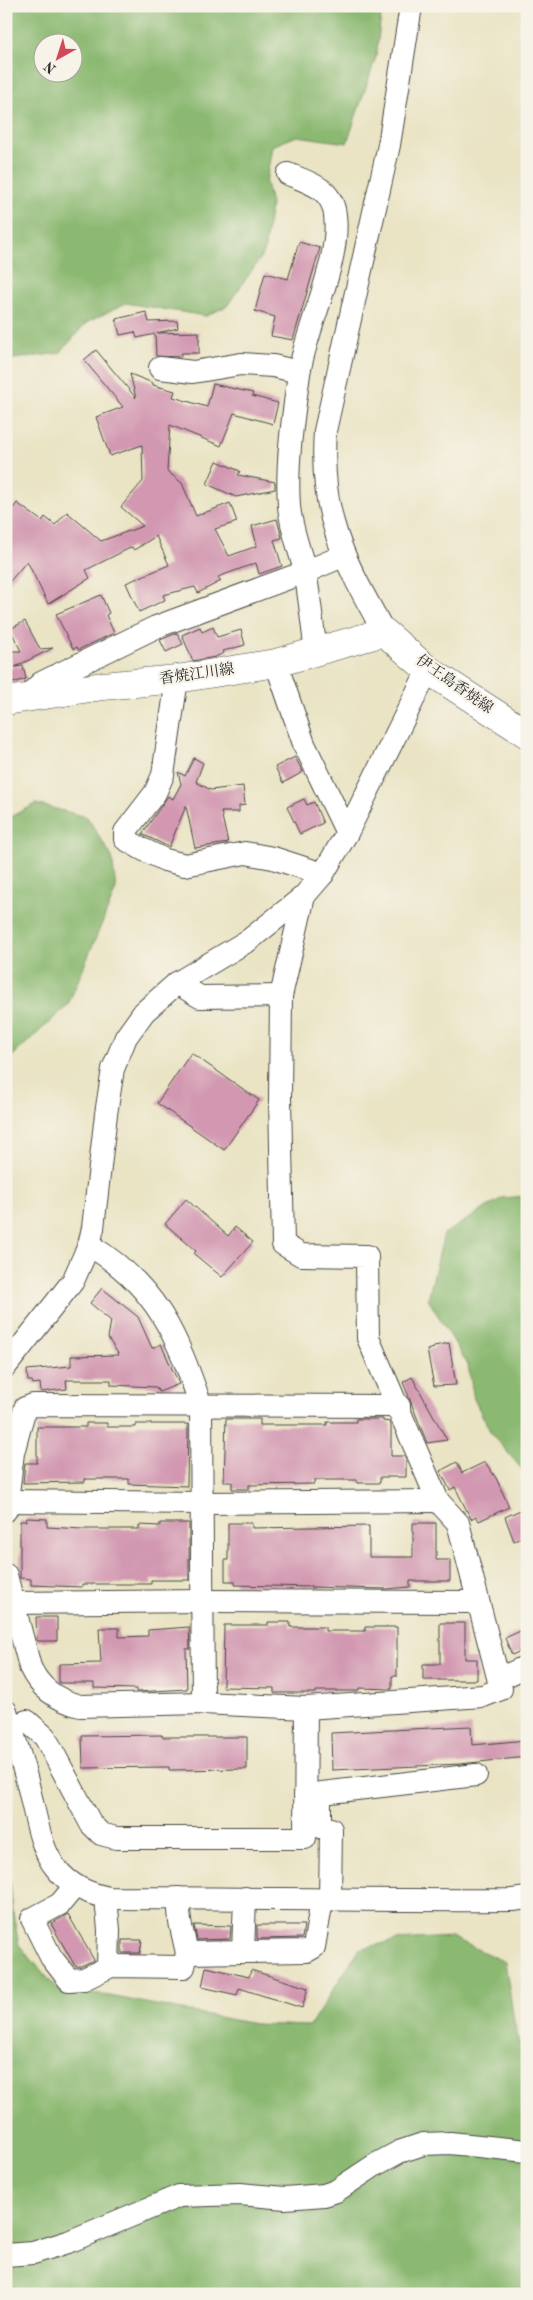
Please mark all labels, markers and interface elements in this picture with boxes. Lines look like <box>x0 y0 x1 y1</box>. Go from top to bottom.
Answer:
north arrow <box>32 32 82 82</box>
text: N <box>42 58 59 76</box>
street label: 伊王島香焼線 <box>413 651 496 717</box>
street label: 香焼江川線 <box>159 660 235 688</box>

